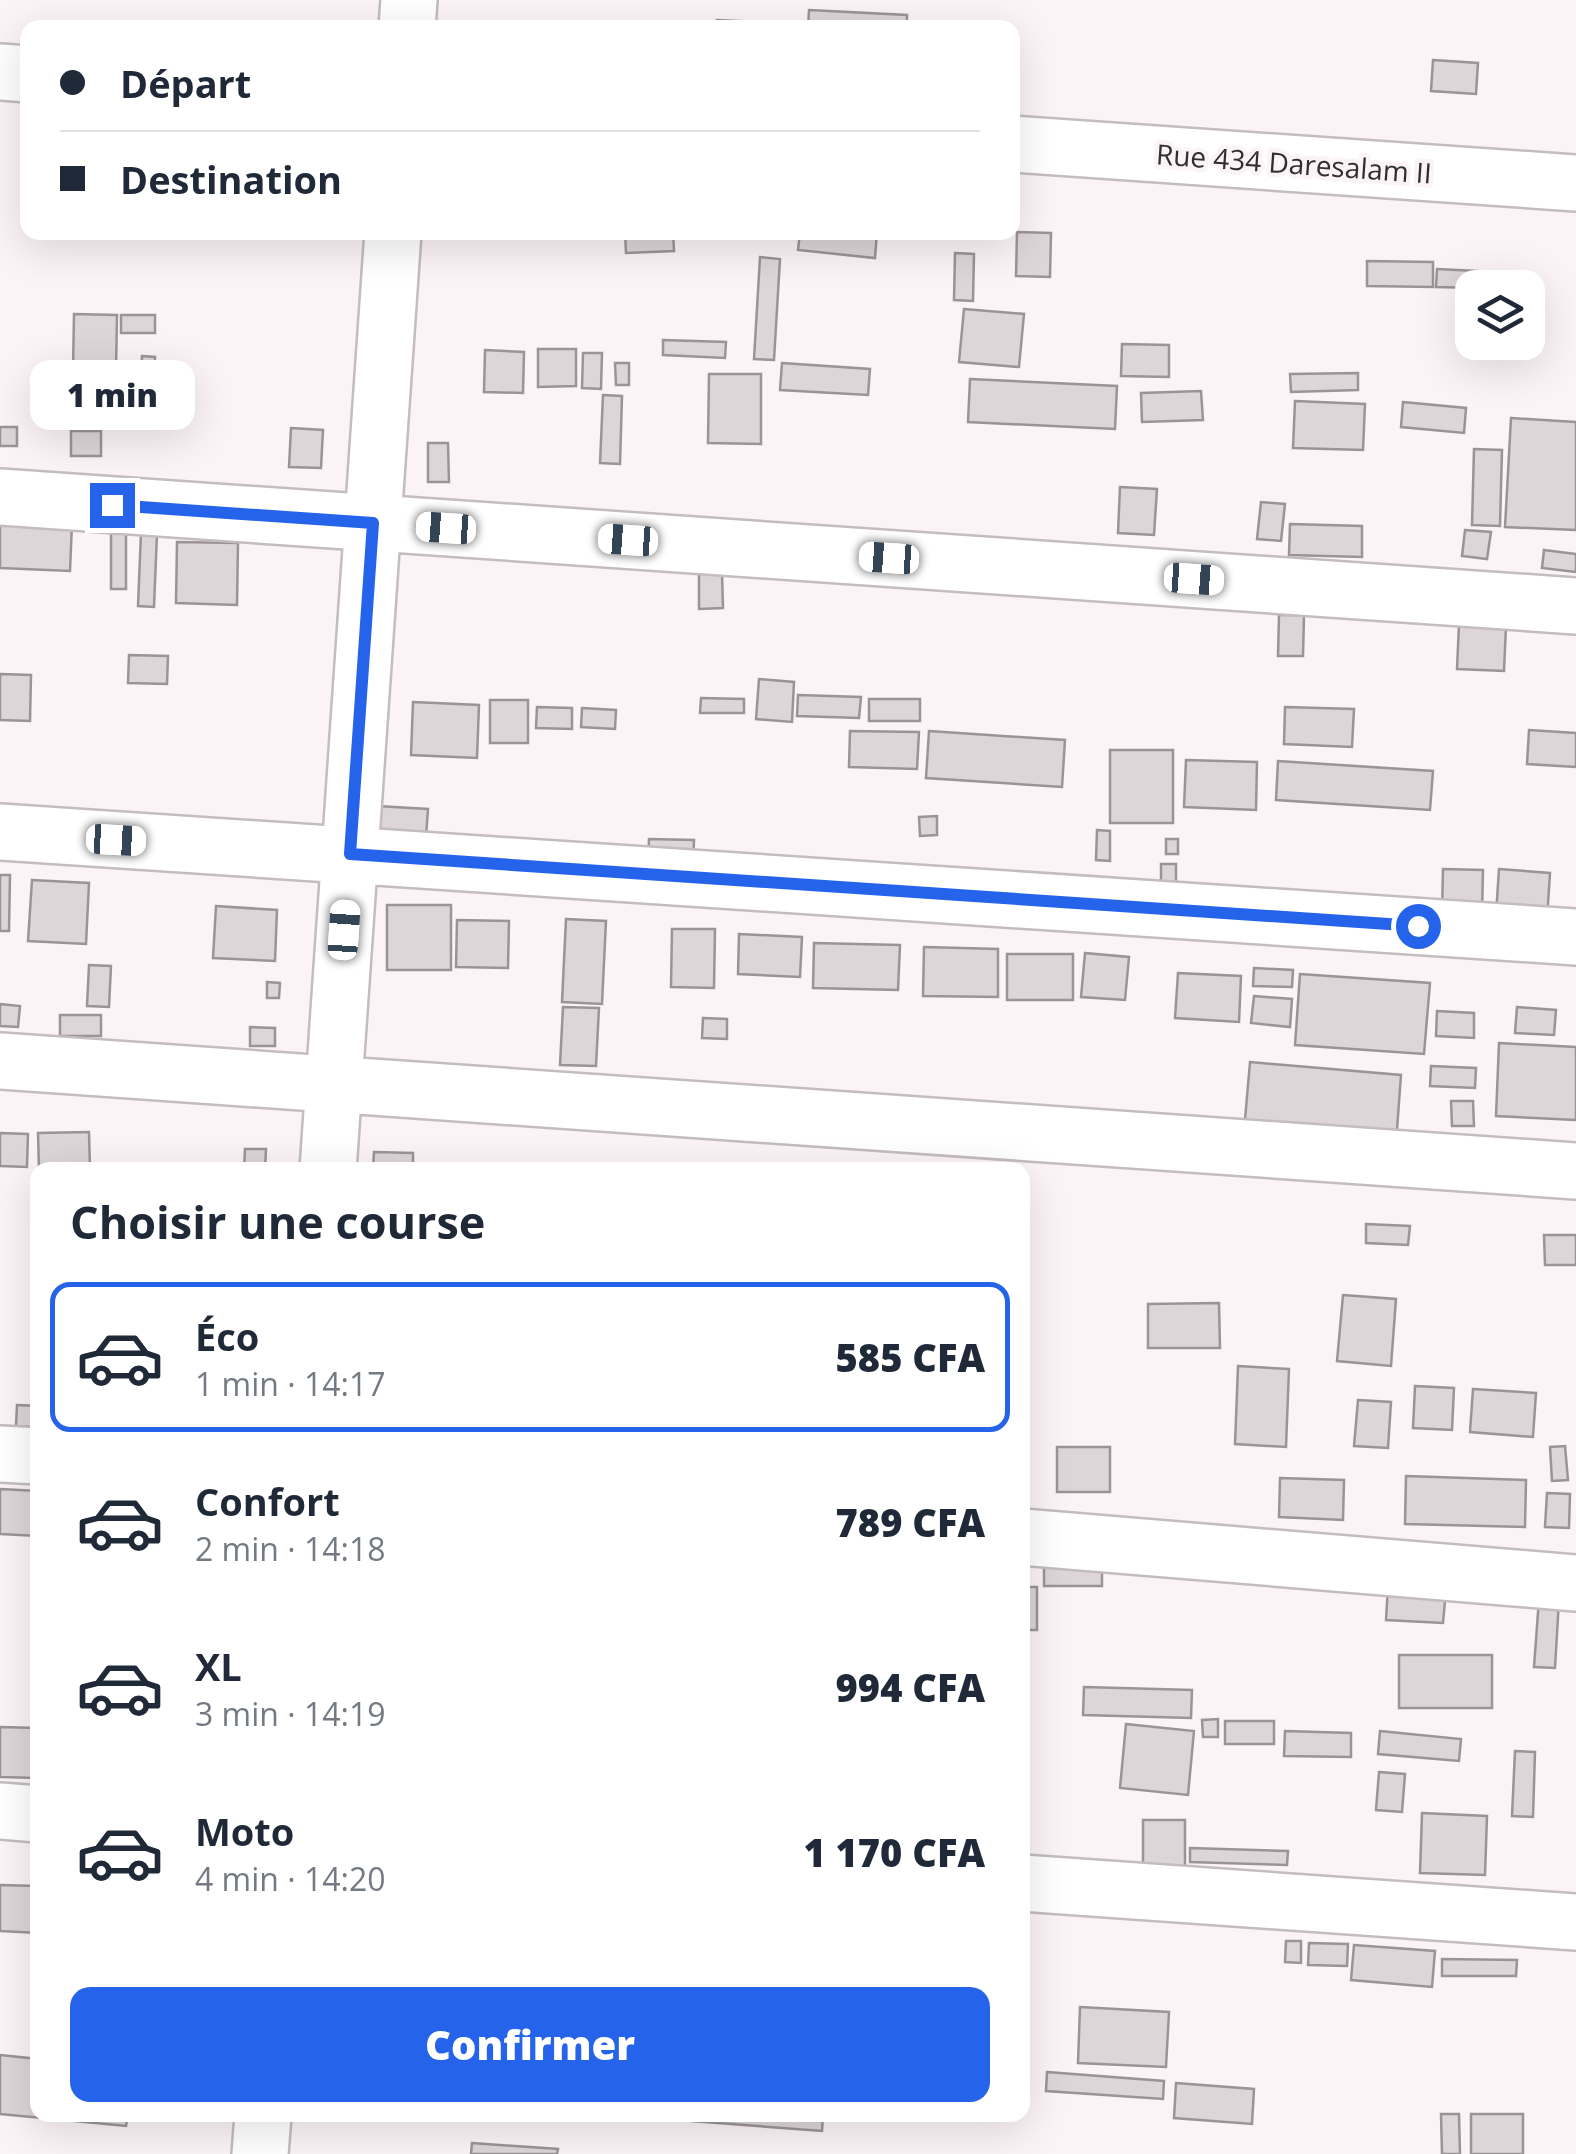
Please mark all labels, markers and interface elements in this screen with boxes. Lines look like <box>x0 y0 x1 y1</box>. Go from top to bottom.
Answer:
text: Départ <box>120 57 251 109</box>
street label: Rue 434 Daresalam II <box>1155 134 1433 192</box>
text: Destination <box>120 153 342 205</box>
map controls <box>1455 270 1545 360</box>
button: layers <box>1455 270 1545 360</box>
callout: 1 min <box>29 360 194 430</box>
text: 1 min <box>67 373 158 416</box>
route end <box>90 483 135 528</box>
car <box>415 511 477 545</box>
car <box>597 523 659 557</box>
car <box>858 541 920 575</box>
car <box>1163 562 1225 596</box>
car <box>85 823 147 857</box>
car <box>327 899 361 961</box>
route start <box>1396 904 1441 949</box>
text: Choisir une course <box>70 1191 485 1252</box>
text: Éco <box>195 1310 259 1362</box>
icon: car <box>75 1312 165 1402</box>
text: 585 CFA <box>836 1331 985 1383</box>
text: 1 min · 14:17 <box>195 1362 386 1405</box>
text: Confort <box>195 1475 340 1527</box>
icon: car <box>75 1477 165 1567</box>
text: 789 CFA <box>836 1496 985 1548</box>
text: 2 min · 14:18 <box>195 1527 386 1570</box>
text: XL <box>195 1640 242 1692</box>
icon: car <box>75 1642 165 1732</box>
text: 994 CFA <box>836 1661 985 1713</box>
text: 3 min · 14:19 <box>195 1692 386 1735</box>
text: Moto <box>195 1805 294 1857</box>
icon: car <box>75 1807 165 1897</box>
text: 1 170 CFA <box>803 1826 985 1878</box>
text: 4 min · 14:20 <box>195 1857 386 1900</box>
button: Confirmer <box>70 1987 990 2102</box>

